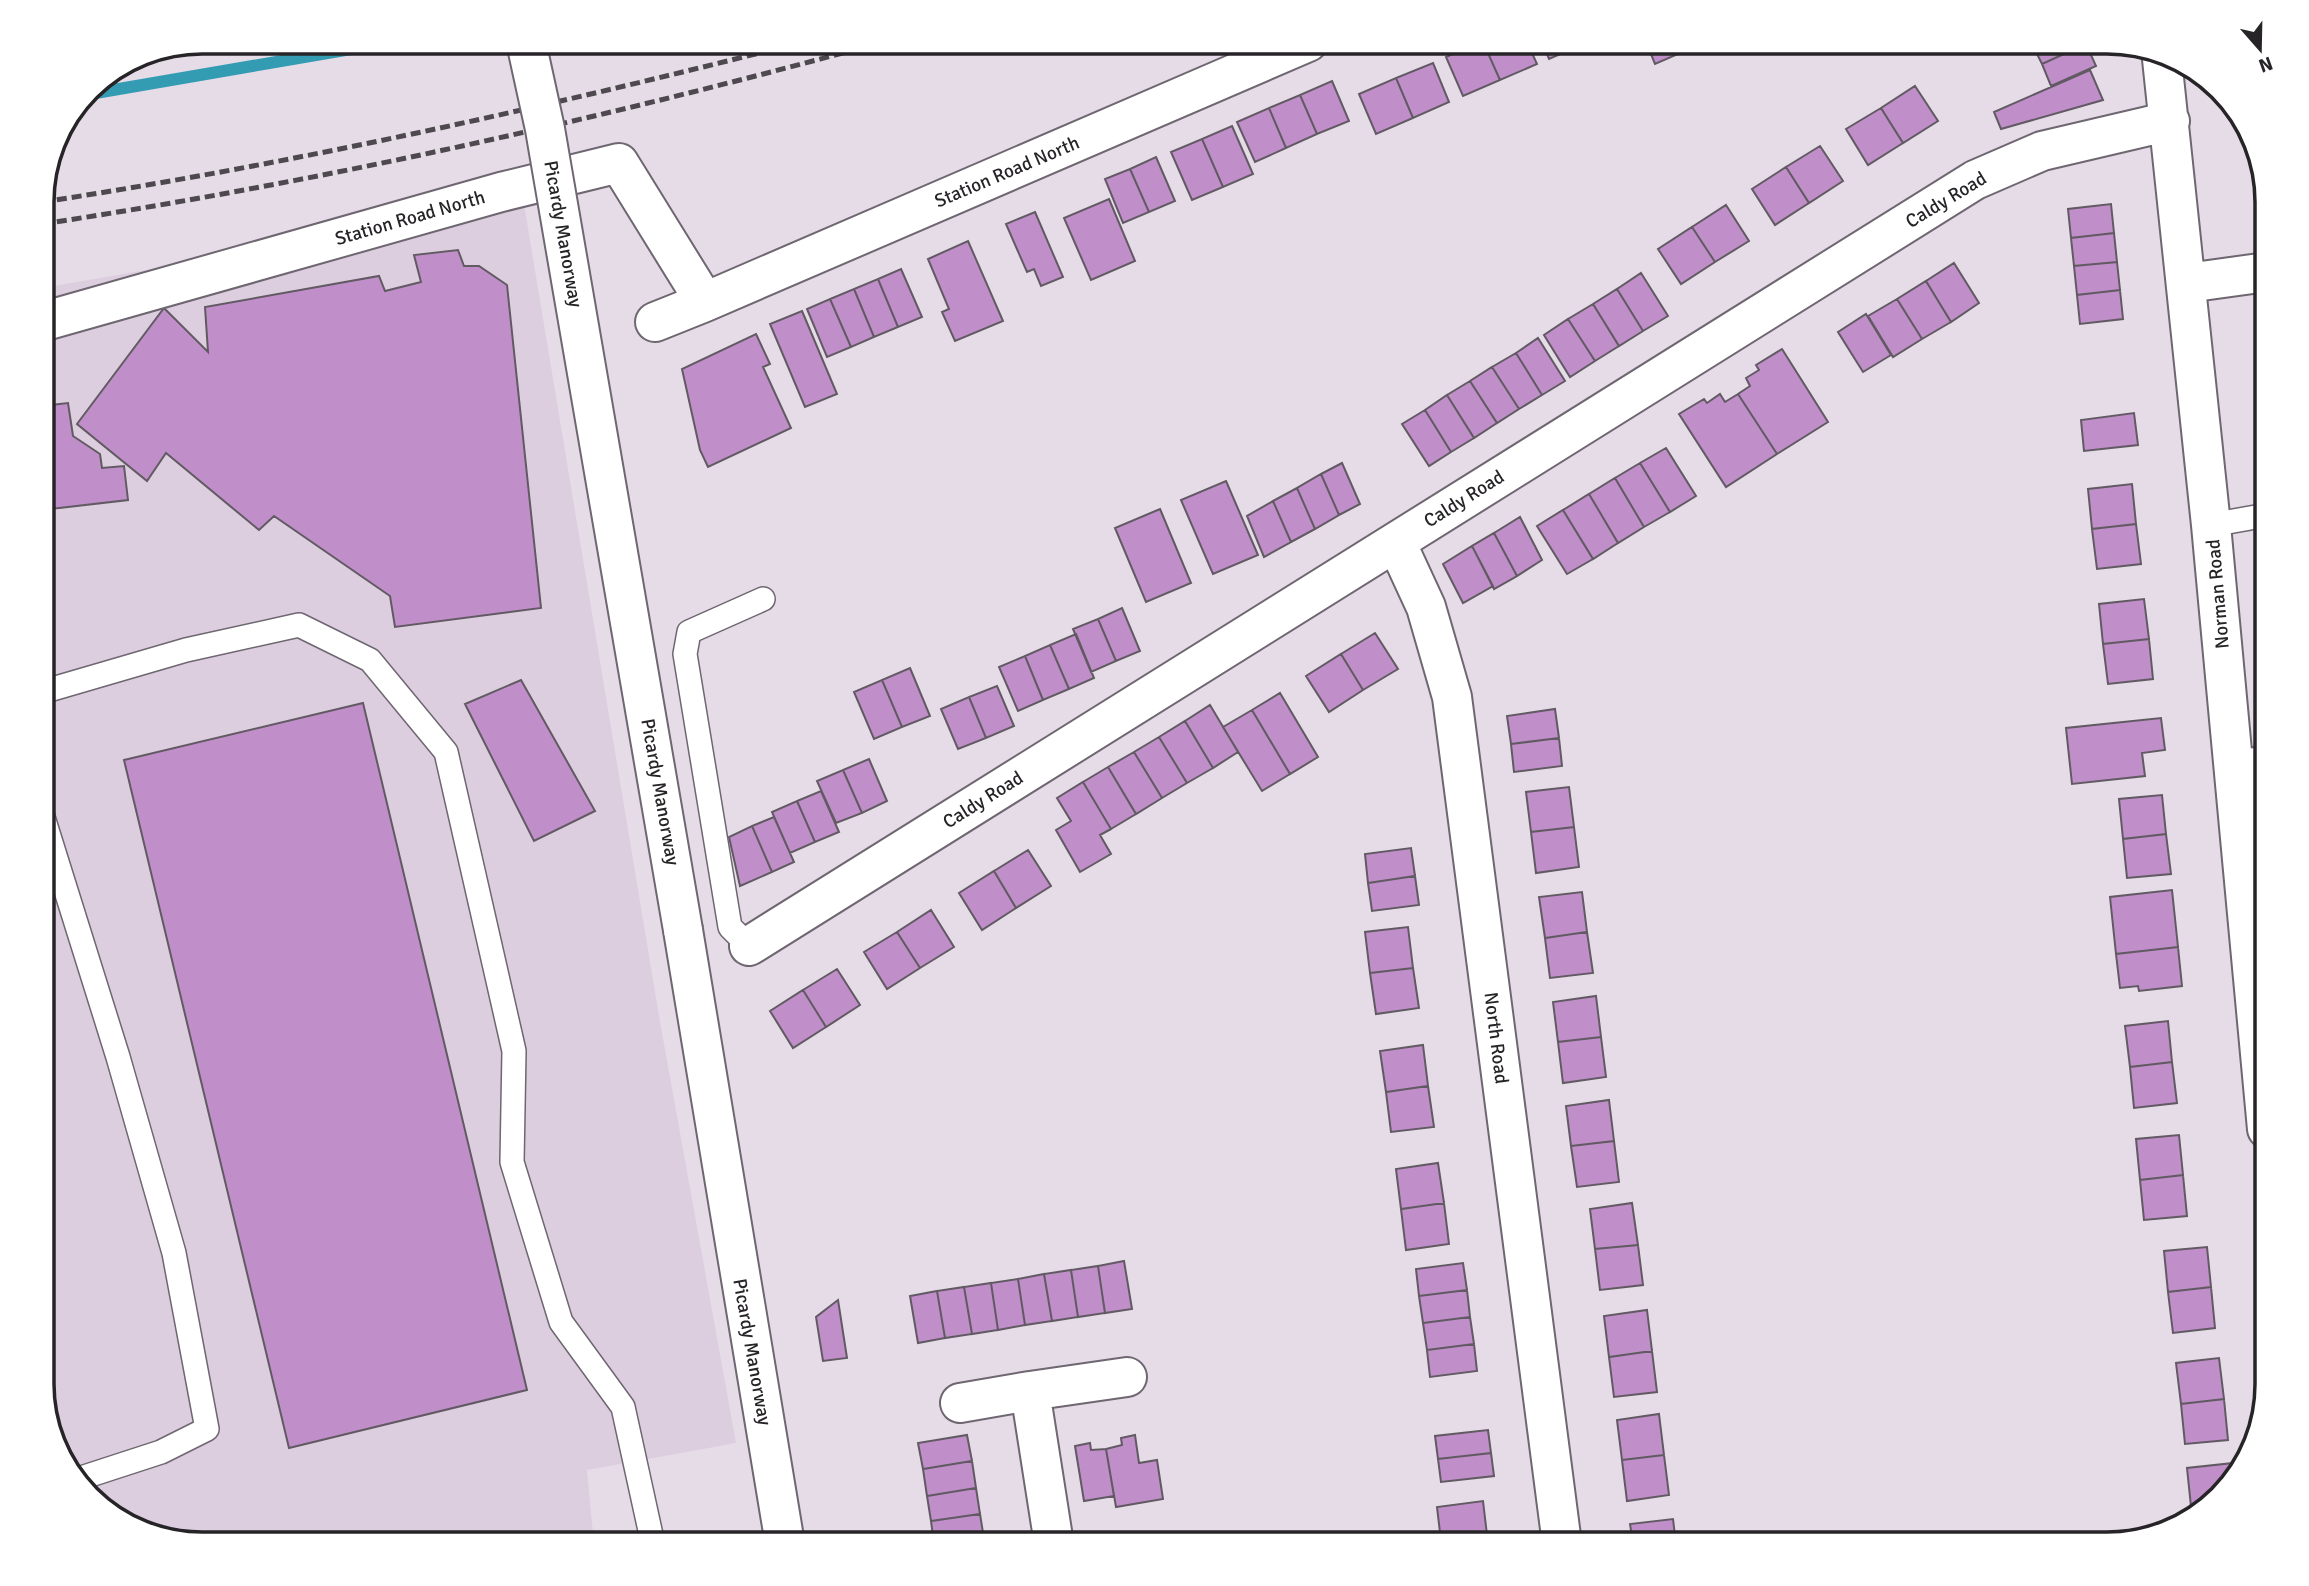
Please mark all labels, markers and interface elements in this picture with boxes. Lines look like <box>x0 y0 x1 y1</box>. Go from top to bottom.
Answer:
north arrow <box>2225 14 2295 84</box>
text: N <box>2255 50 2276 78</box>
street label: Station Road North <box>931 131 1083 213</box>
street label: Picardy Manorway <box>538 159 588 310</box>
street label: Caldy Road <box>1901 166 1991 234</box>
street label: Station Road North <box>332 185 488 251</box>
street label: Caldy Road <box>1419 465 1509 533</box>
street label: Norman Road <box>2201 538 2235 650</box>
street label: Picardy Manorway <box>635 717 685 868</box>
street label: Caldy Road <box>938 766 1028 834</box>
street label: North Road <box>1478 991 1514 1085</box>
street label: Picardy Manorway <box>727 1277 777 1428</box>

